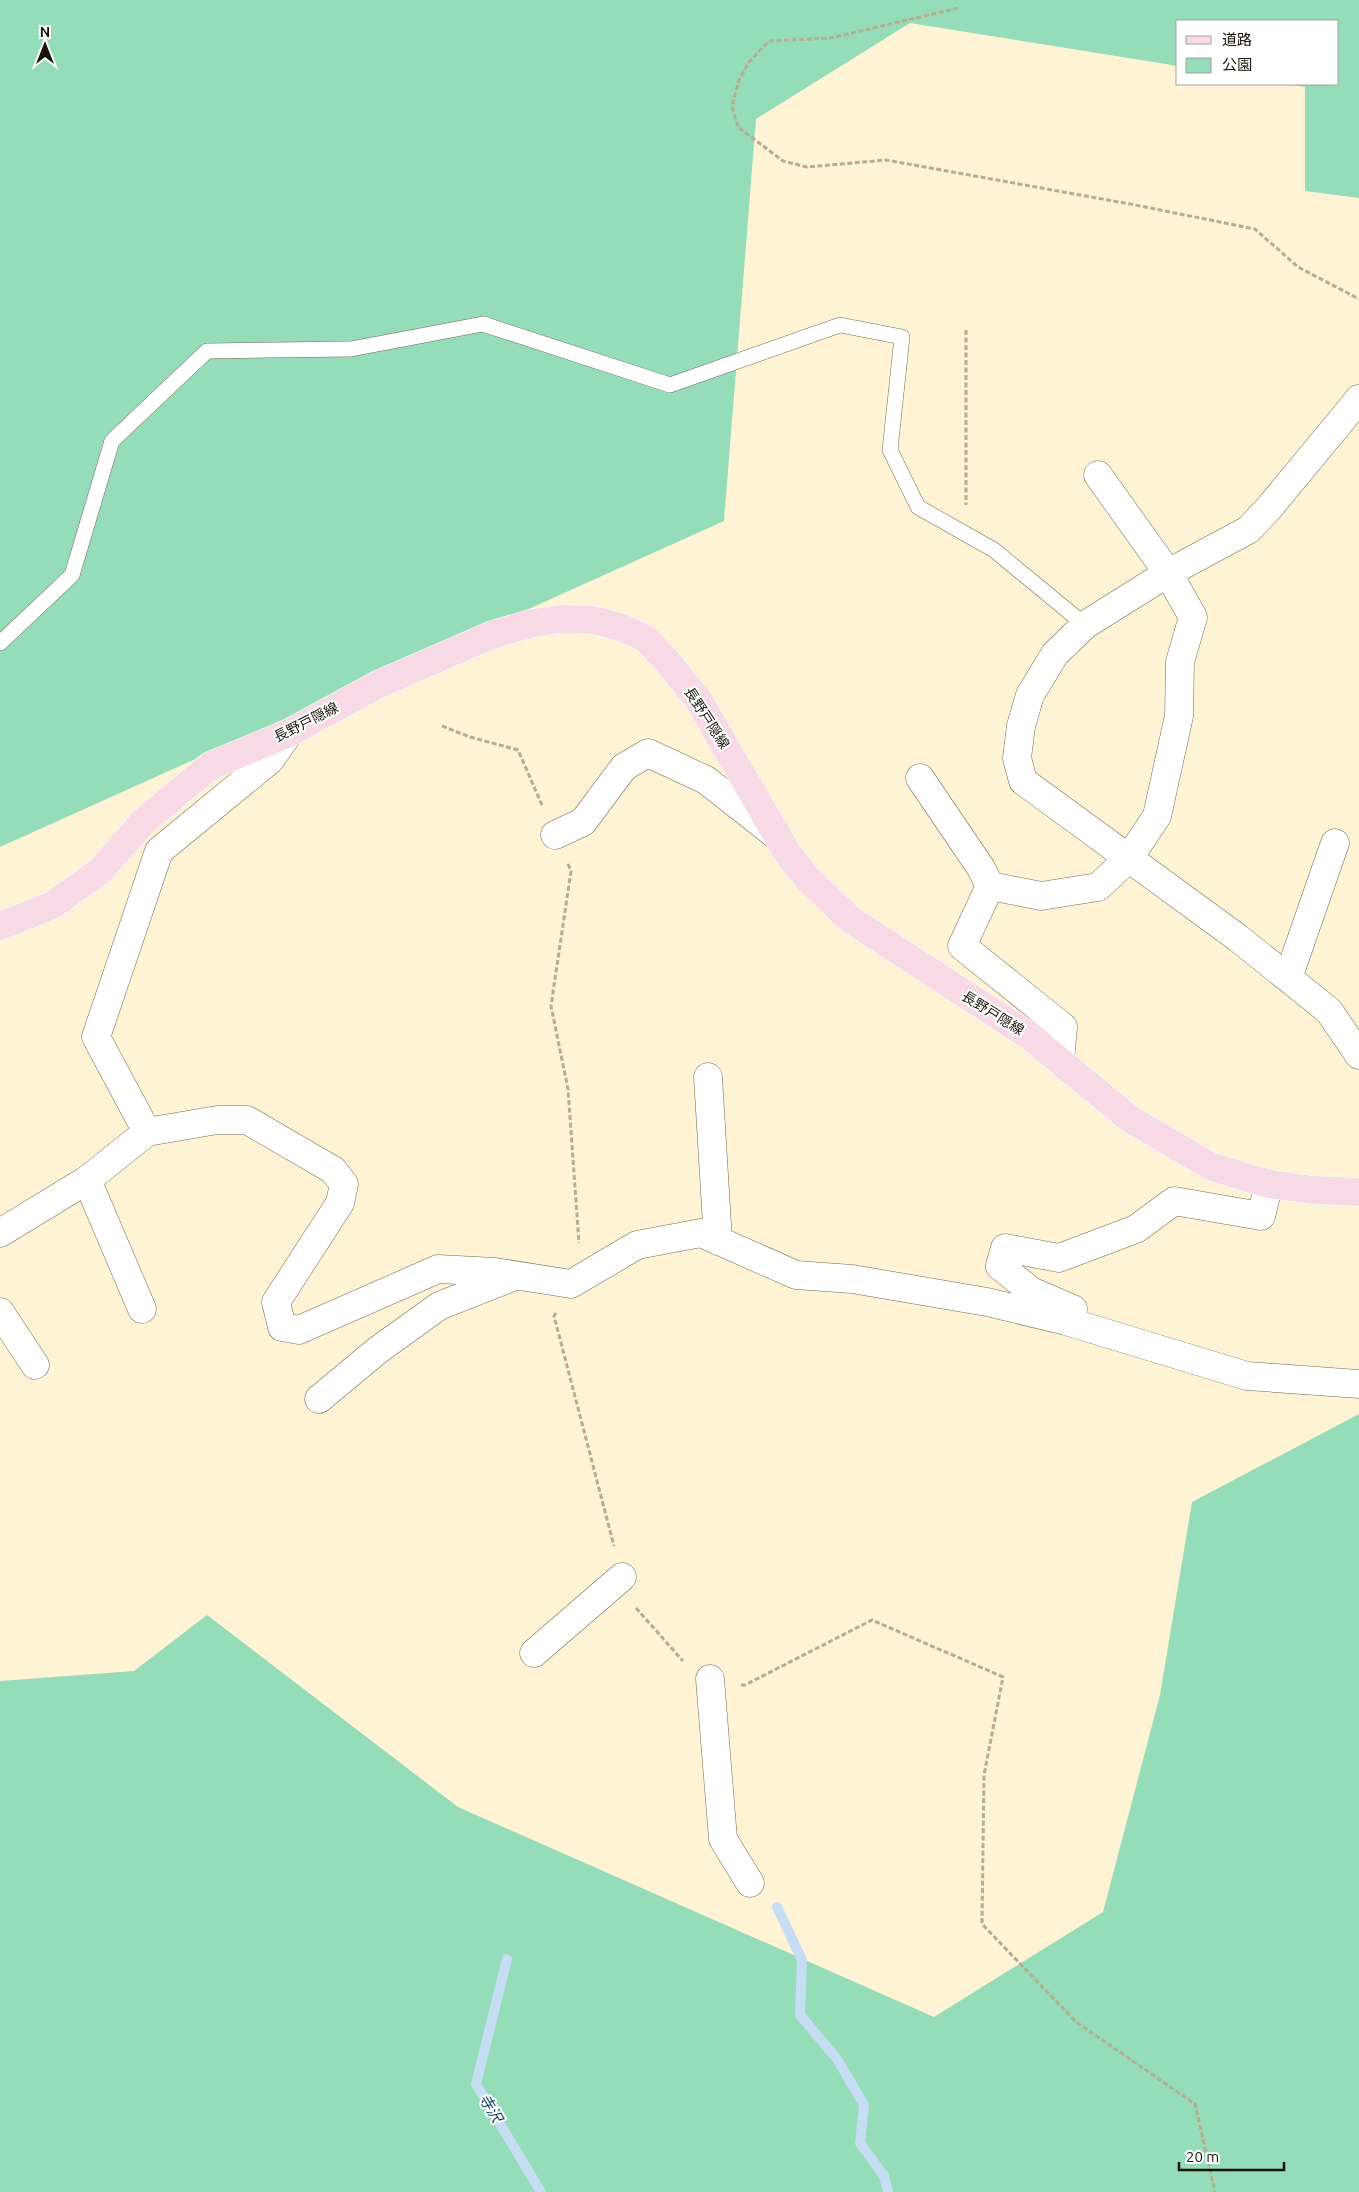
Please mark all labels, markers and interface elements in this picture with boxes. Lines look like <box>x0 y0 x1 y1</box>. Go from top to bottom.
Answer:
north arrow <box>20 20 70 70</box>
legend <box>1176 20 1339 85</box>
text: N <box>40 24 50 40</box>
text: 道路 <box>1222 31 1252 48</box>
text: 公園 <box>1222 56 1252 73</box>
street label: 長野戸隠線 <box>681 684 733 752</box>
street label: 長野戸隠線 <box>271 699 341 745</box>
street label: 長野戸隠線 <box>959 988 1027 1038</box>
water label: 寺沢 <box>476 2091 507 2127</box>
scale bar <box>1179 2140 1284 2172</box>
text: 20 m <box>1186 2148 1219 2165</box>

